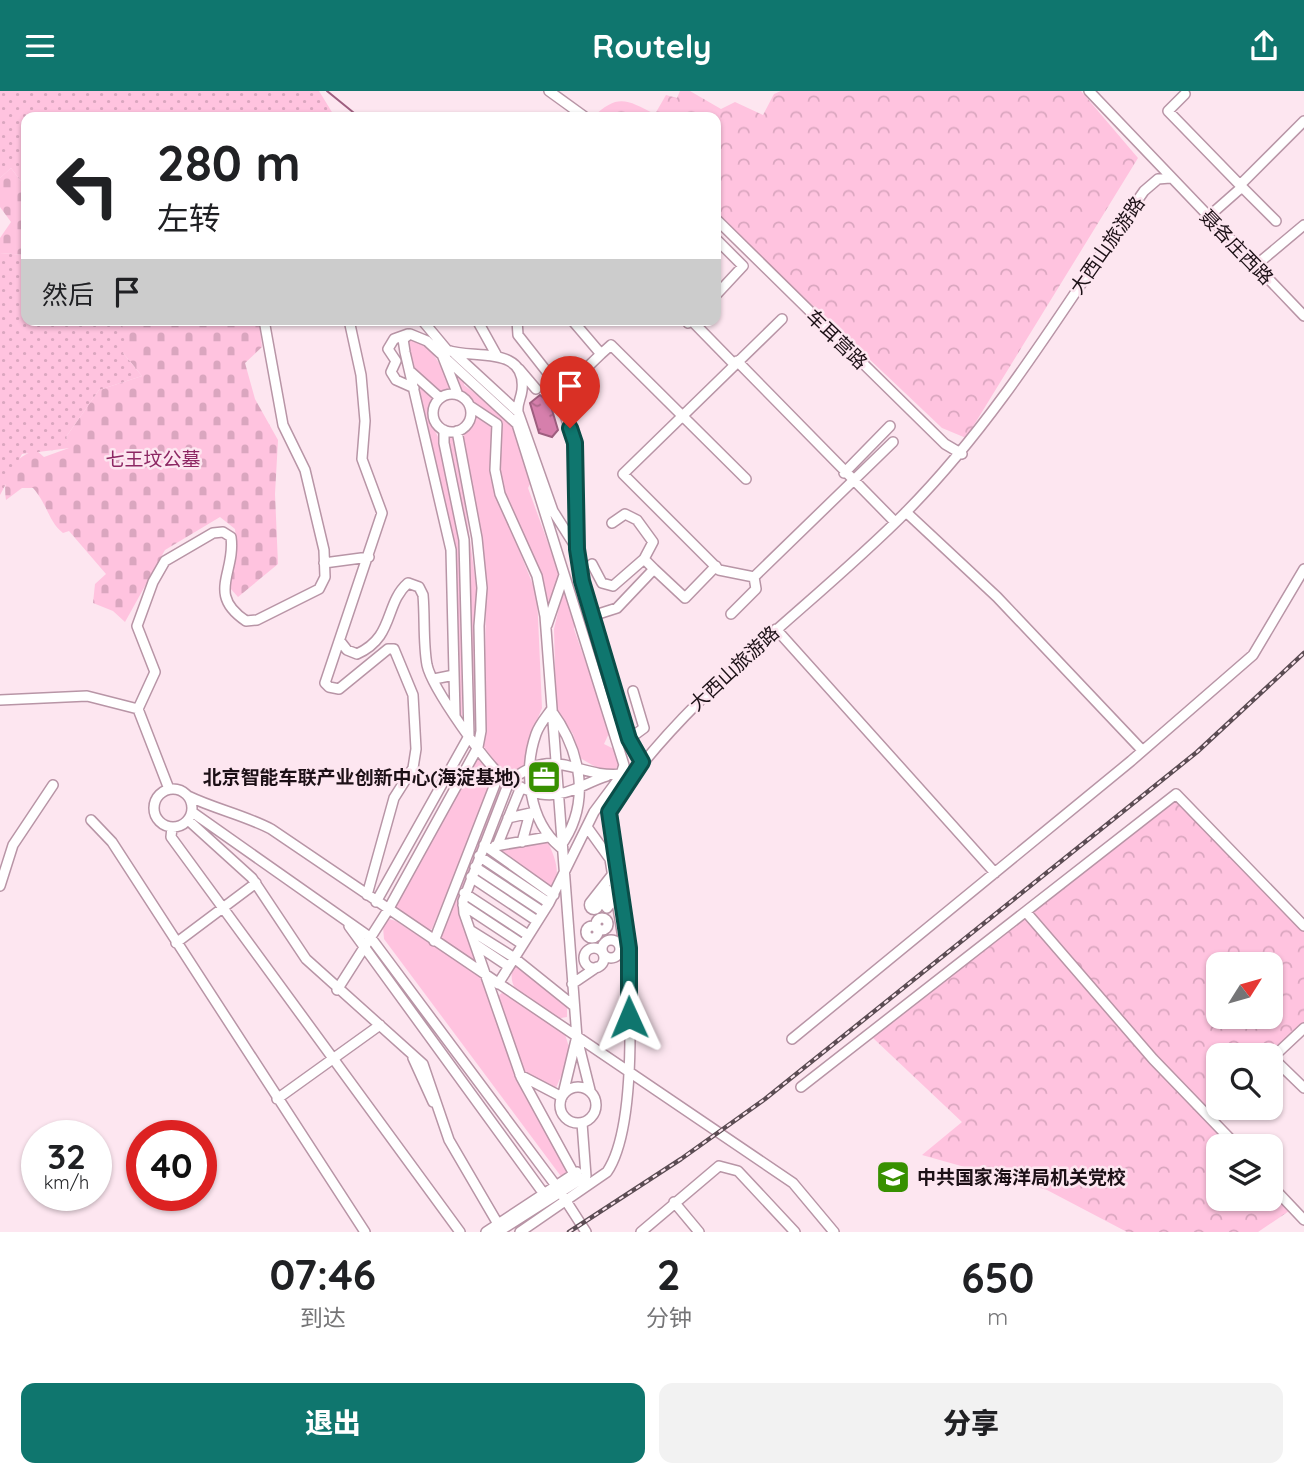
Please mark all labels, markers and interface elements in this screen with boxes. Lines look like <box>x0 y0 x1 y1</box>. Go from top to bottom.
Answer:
text: Routely <box>592 26 712 66</box>
icon: menu <box>21 27 59 65</box>
icon: share <box>1245 27 1283 65</box>
text: 280 m <box>157 132 301 193</box>
icon: left <box>42 140 133 231</box>
street label: 大西山旅游路 <box>1064 191 1150 299</box>
text: 左转 <box>157 198 221 238</box>
street label: 聂各庄西路 <box>1195 204 1279 290</box>
icon: arrive <box>108 273 146 311</box>
text: 然后 <box>42 278 94 311</box>
street label: 车耳营路 <box>801 304 873 374</box>
pin <box>540 356 600 428</box>
icon: arrive <box>551 367 589 405</box>
park label: 七王坟公墓 <box>105 447 201 471</box>
street label: 大西山旅游路 <box>684 620 784 716</box>
office icon: 北京智能车联产业创新中心(海淀基地) <box>525 758 563 796</box>
place label: 北京智能车联产业创新中心(海淀基地) <box>202 765 520 789</box>
north arrow <box>1206 952 1283 1029</box>
map controls <box>1206 952 1283 1211</box>
position arrow <box>592 980 666 1054</box>
button: search <box>1206 1043 1283 1120</box>
speed limit sign: 40 <box>126 1120 217 1211</box>
text: 32 <box>47 1134 86 1178</box>
button: layers <box>1206 1134 1283 1211</box>
school or university icon: 中共国家海洋局机关党校 <box>874 1158 912 1196</box>
place label: 中共国家海洋局机关党校 <box>917 1165 1126 1189</box>
text: km/h <box>44 1171 89 1194</box>
text: 07:46 <box>270 1248 376 1301</box>
text: 2 <box>657 1248 681 1301</box>
text: 650 <box>961 1251 1034 1304</box>
text: m <box>987 1302 1008 1331</box>
text: 到达 <box>300 1303 346 1332</box>
text: 分钟 <box>646 1303 692 1332</box>
button: 退出 <box>21 1383 645 1463</box>
button: 分享 <box>659 1383 1283 1463</box>

